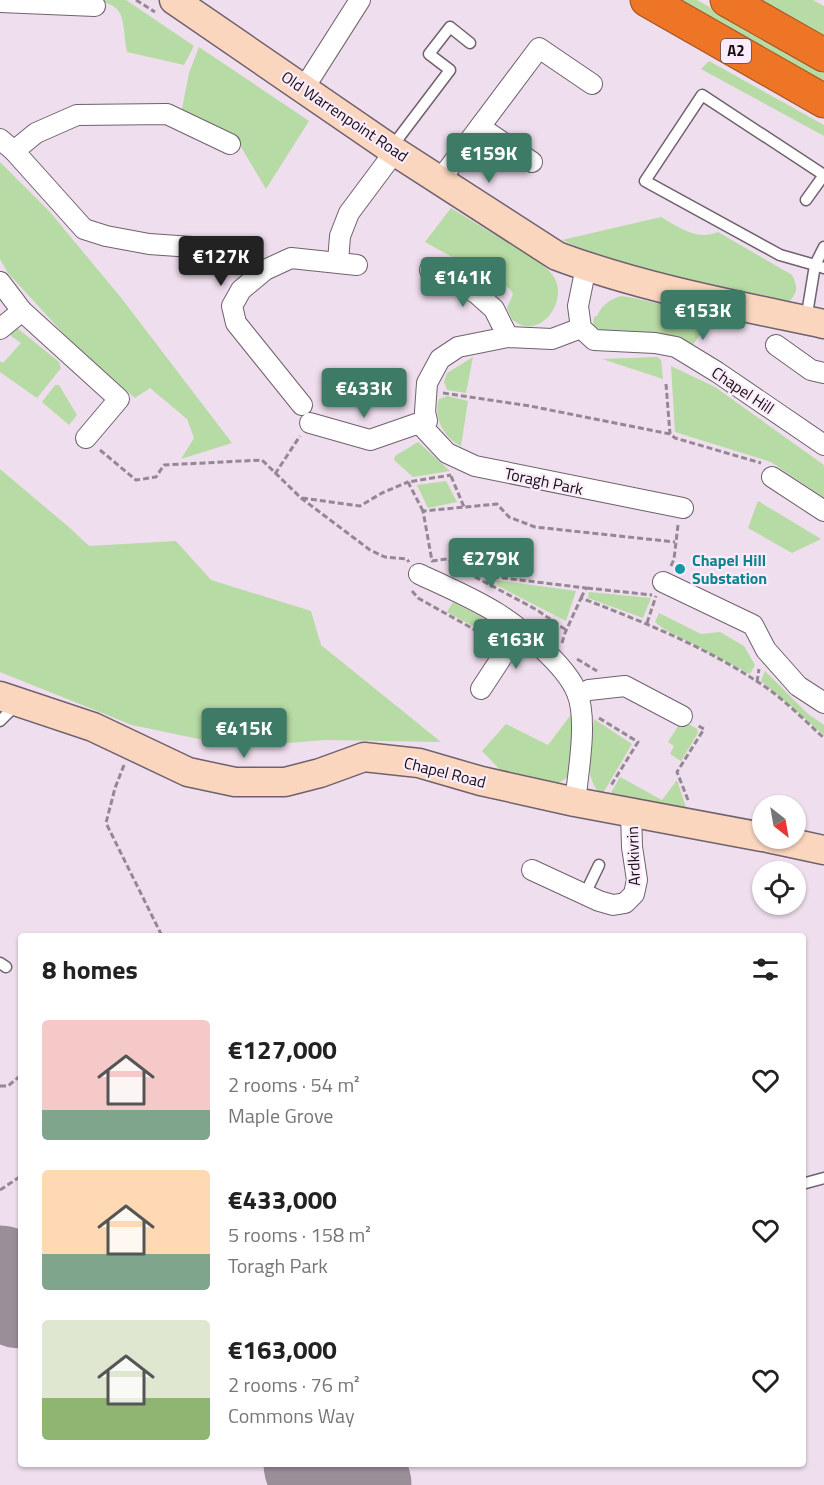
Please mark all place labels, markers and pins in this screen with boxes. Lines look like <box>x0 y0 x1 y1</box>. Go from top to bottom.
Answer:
pin: €159K <box>447 133 531 184</box>
pin: €127K <box>179 236 263 287</box>
pin: €141K <box>421 257 505 308</box>
pin: €153K <box>661 290 745 341</box>
pin: €433K <box>322 368 406 419</box>
pin: €279K <box>449 538 533 589</box>
place label: Chapel Hill Substation <box>692 548 767 590</box>
marker: Chapel Hill Substation <box>673 562 687 576</box>
pin: €163K <box>474 619 558 670</box>
pin: €415K <box>202 708 286 759</box>

